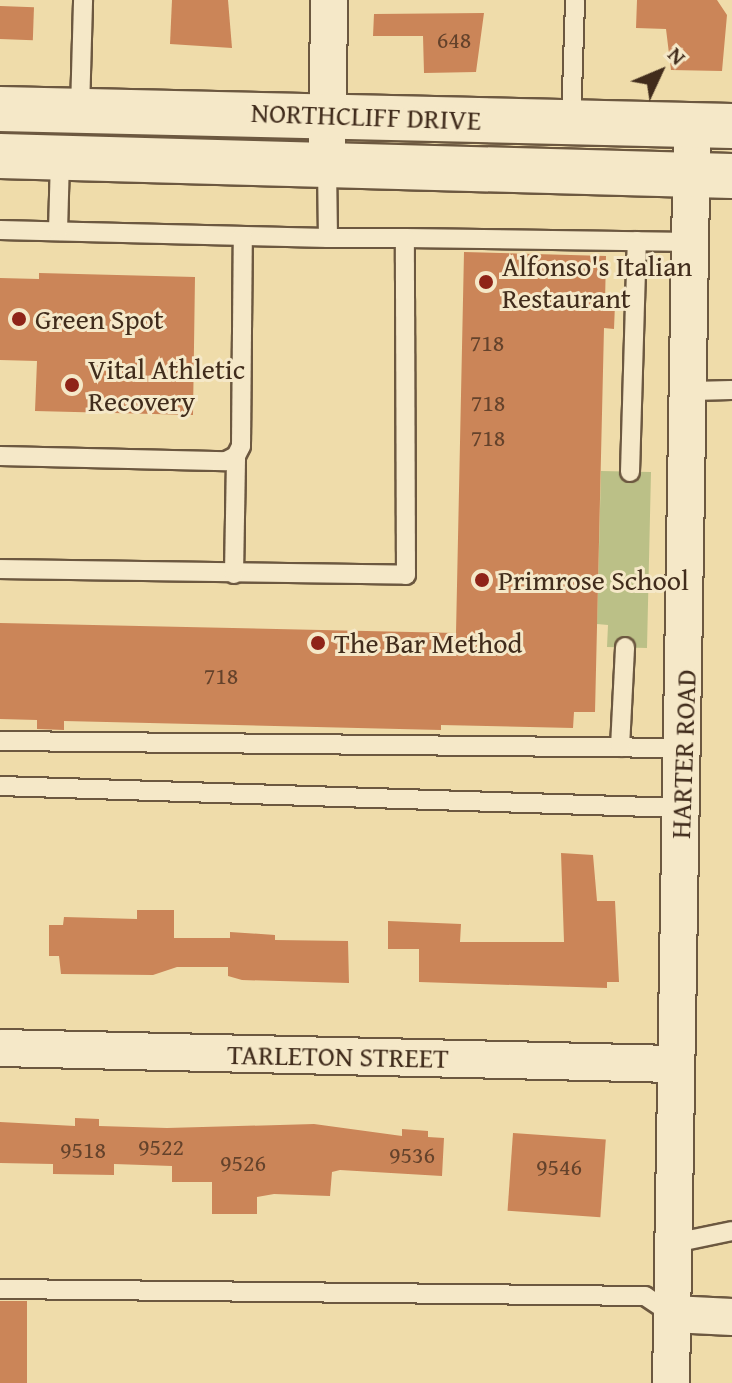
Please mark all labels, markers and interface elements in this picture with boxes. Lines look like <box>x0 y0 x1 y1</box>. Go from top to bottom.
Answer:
house number: 648 <box>437 26 471 54</box>
north arrow <box>620 32 700 112</box>
text: N <box>661 39 694 72</box>
street label: NORTHCLIFF DRIVE <box>250 95 482 137</box>
place label: Alfonso's Italian Restaurant <box>502 249 692 315</box>
marker: Alfonso's Italian Restaurant <box>477 273 495 291</box>
place label: Green Spot <box>35 302 164 336</box>
marker: Green Spot <box>10 310 28 328</box>
house number: 718 <box>470 329 504 357</box>
place label: Vital Athletic Recovery <box>88 352 245 418</box>
marker: Vital Athletic Recovery <box>63 376 81 394</box>
house number: 718 <box>471 389 505 417</box>
house number: 718 <box>471 424 505 452</box>
place label: Primrose School <box>498 563 689 597</box>
marker: Primrose School <box>473 571 491 589</box>
place label: The Bar Method <box>334 626 522 660</box>
marker: The Bar Method <box>309 634 327 652</box>
house number: 718 <box>204 662 238 690</box>
street label: HARTER ROAD <box>663 669 703 839</box>
street label: TARLETON STREET <box>227 1037 449 1075</box>
house number: 9522 <box>138 1133 184 1161</box>
house number: 9518 <box>60 1136 106 1164</box>
house number: 9536 <box>389 1141 435 1169</box>
house number: 9526 <box>220 1149 266 1177</box>
house number: 9546 <box>536 1153 582 1181</box>

